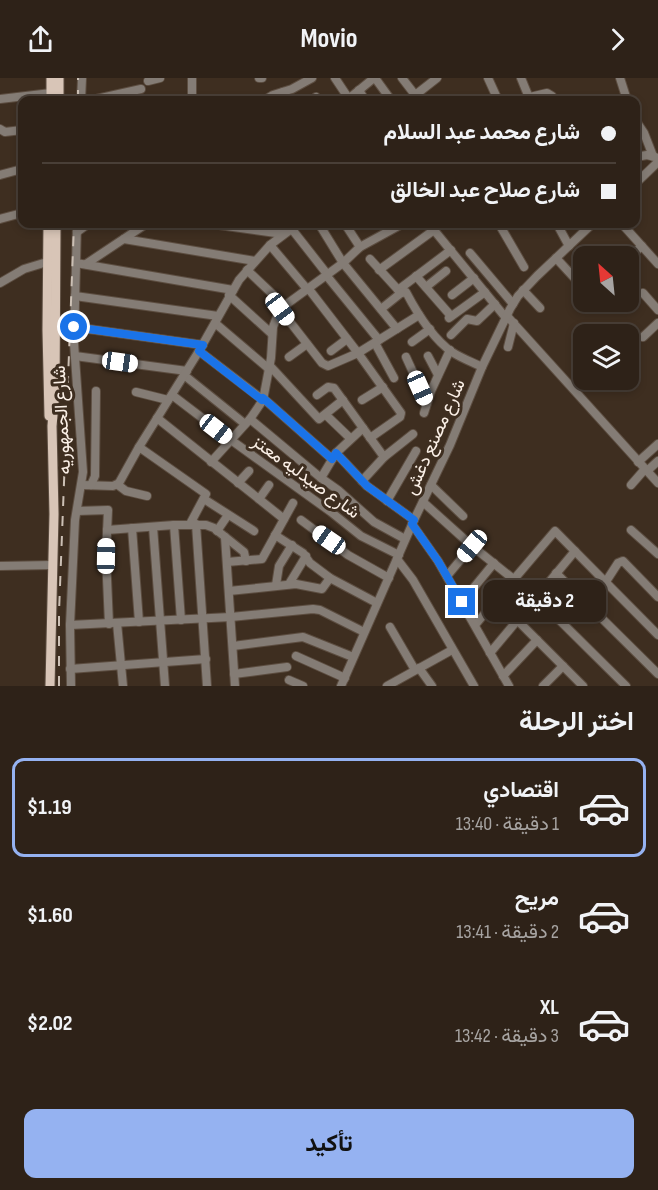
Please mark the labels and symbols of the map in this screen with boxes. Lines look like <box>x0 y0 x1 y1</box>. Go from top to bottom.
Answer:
north arrow <box>573 246 639 312</box>
car <box>262 289 298 329</box>
route start <box>60 313 87 340</box>
car <box>101 351 139 373</box>
street label: شارع الجمهوريه <box>49 365 76 475</box>
car <box>404 368 436 408</box>
street label: شارع مصنع دغش <box>400 376 471 498</box>
car <box>196 411 236 447</box>
street label: شارع صيدليه معتز <box>247 430 364 524</box>
car <box>309 522 349 558</box>
car <box>454 526 490 566</box>
car <box>97 538 115 574</box>
callout: 2 دقيقة <box>483 581 606 623</box>
route end <box>448 588 475 615</box>

